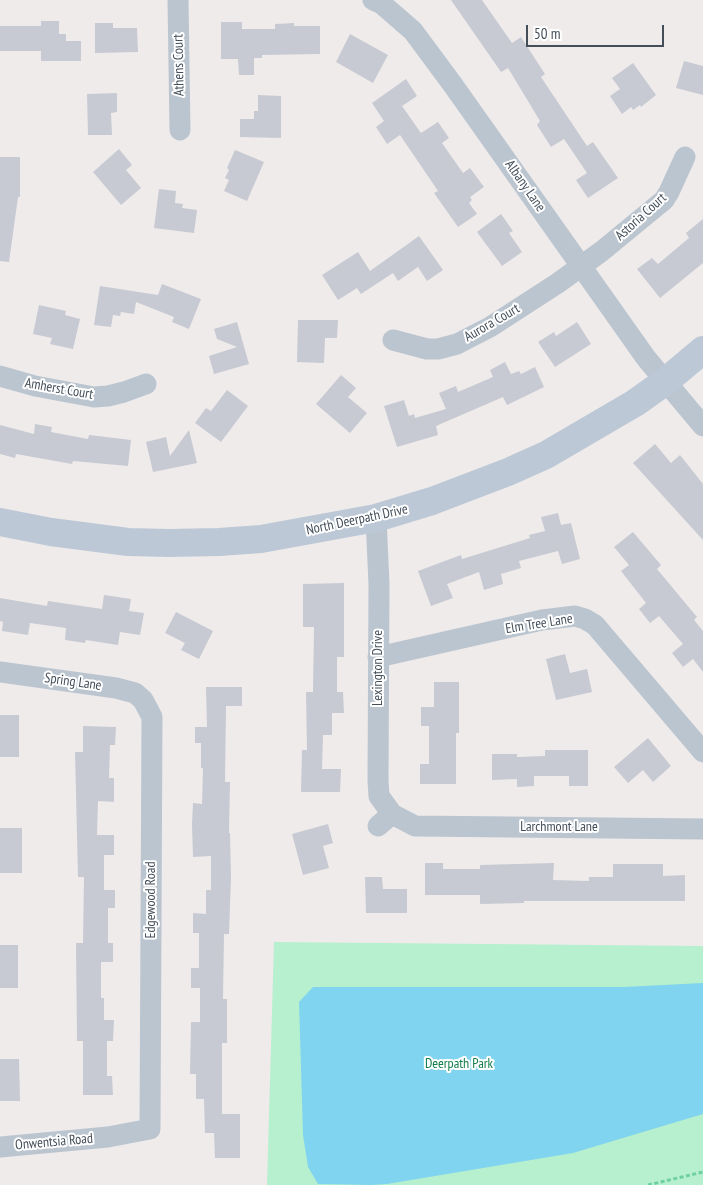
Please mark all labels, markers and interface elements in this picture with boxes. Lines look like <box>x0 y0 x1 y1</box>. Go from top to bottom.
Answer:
scale bar <box>528 15 666 47</box>
text: 50 m <box>534 24 560 43</box>
street label: Athens Court <box>170 34 188 96</box>
street label: Albany Lane <box>501 157 549 215</box>
street label: Astoria Court <box>612 190 670 244</box>
street label: Aurora Court <box>461 300 523 346</box>
street label: Amherst Court <box>23 375 95 403</box>
street label: North Deerpath Drive <box>305 501 409 539</box>
street label: Elm Tree Lane <box>504 610 574 638</box>
street label: Lexington Drive <box>370 630 386 706</box>
street label: Spring Lane <box>43 670 103 694</box>
street label: Larchmont Lane <box>520 819 598 835</box>
street label: Edgewood Road <box>143 862 159 938</box>
park label: Deerpath Park <box>425 1056 493 1072</box>
street label: Onwentsia Road <box>14 1130 94 1154</box>

